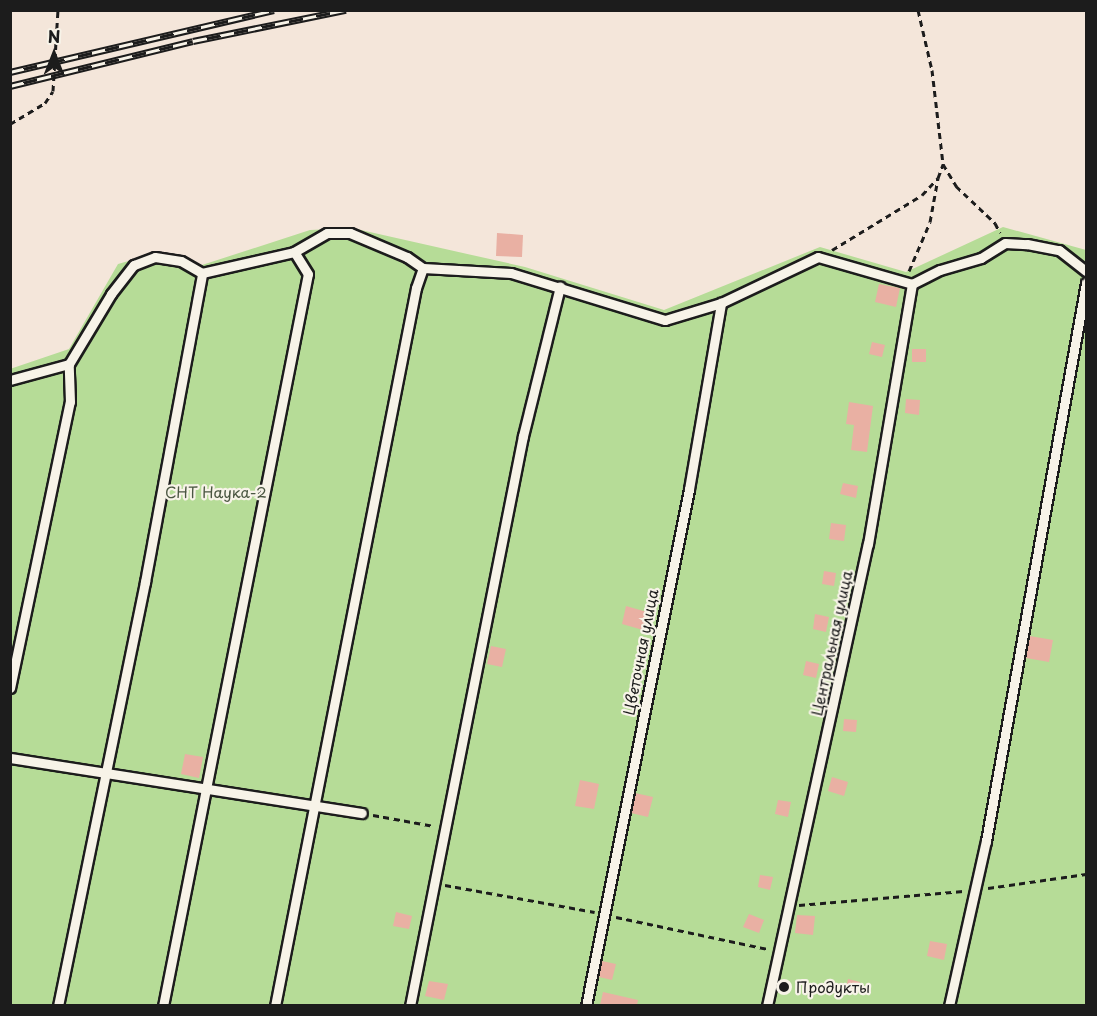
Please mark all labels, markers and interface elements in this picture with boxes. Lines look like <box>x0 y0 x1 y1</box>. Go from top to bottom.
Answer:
north arrow <box>24 24 84 84</box>
text: N <box>48 24 60 48</box>
park label: СНТ Наука-2 <box>165 483 267 501</box>
street label: Центральная улица <box>807 569 855 717</box>
street label: Цветочная улица <box>619 587 661 717</box>
place label: Продукты <box>796 978 870 996</box>
marker: Продукты <box>777 980 791 994</box>

